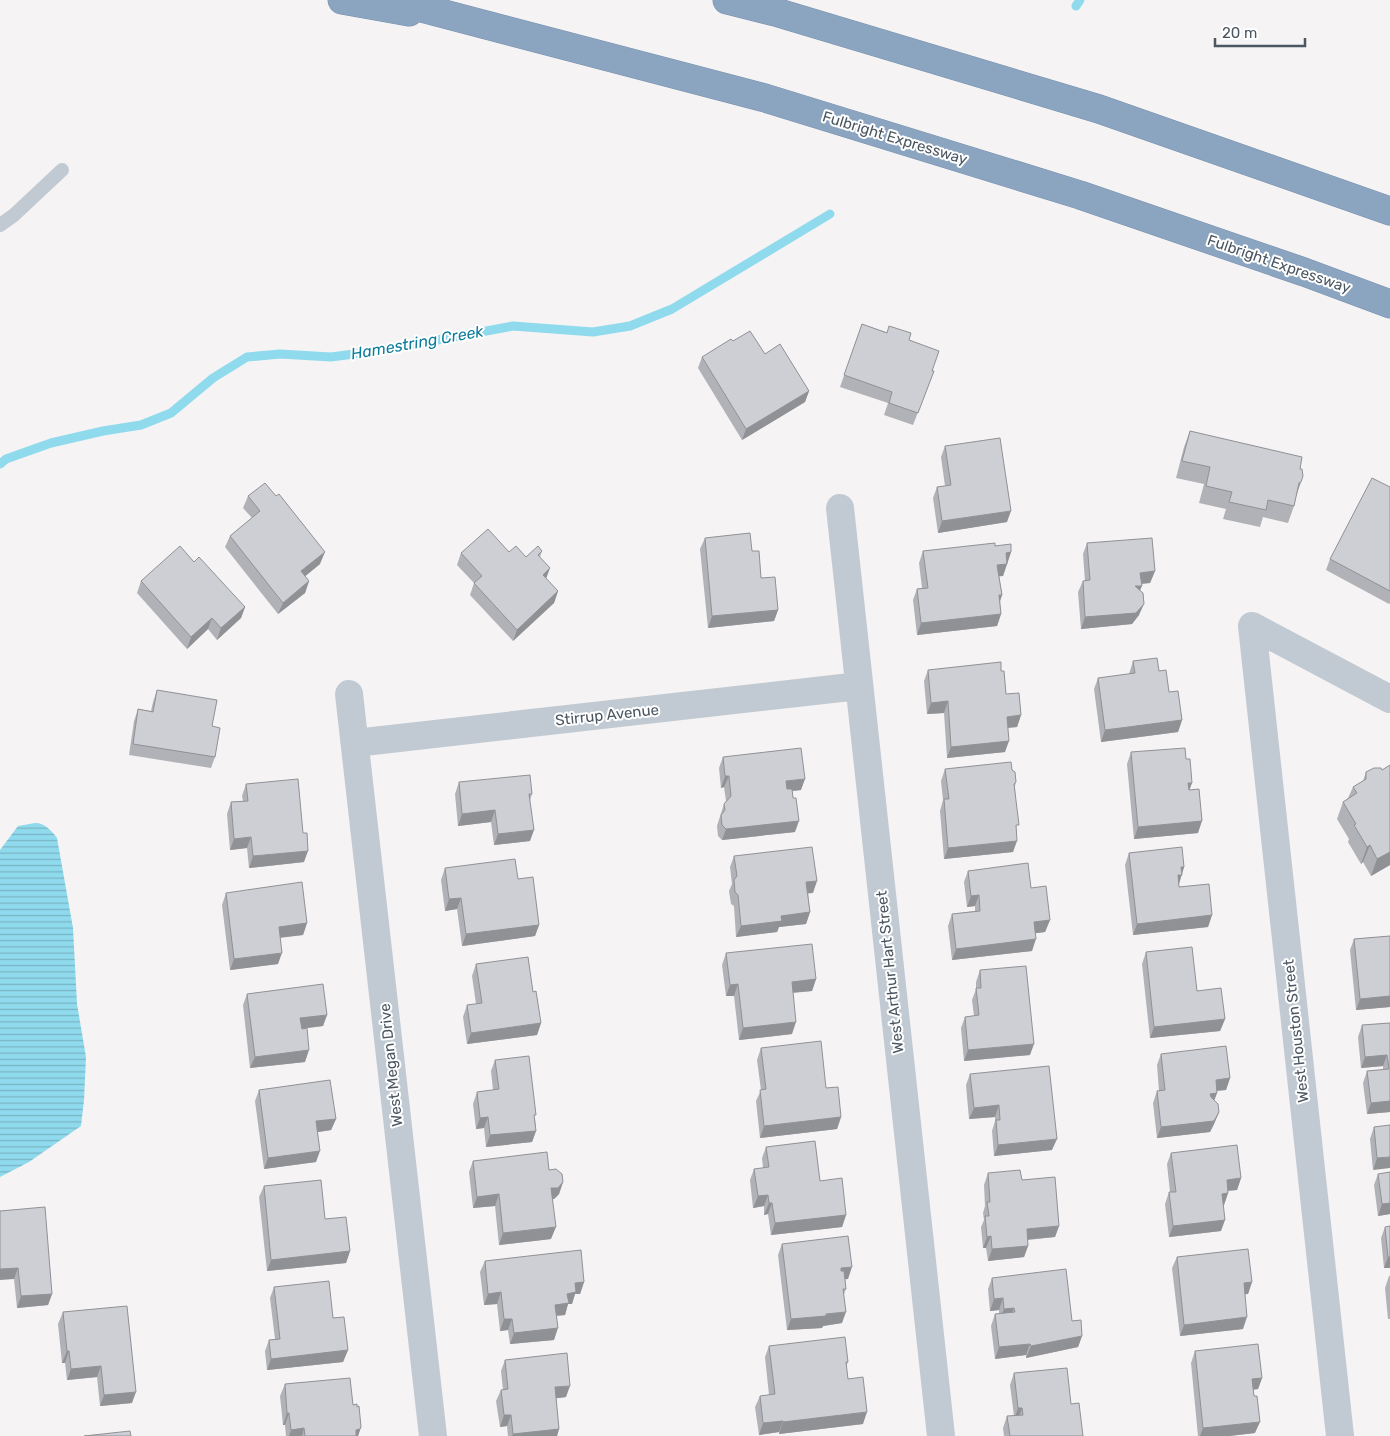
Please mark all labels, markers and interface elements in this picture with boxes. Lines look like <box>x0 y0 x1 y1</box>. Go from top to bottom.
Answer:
scale bar <box>1215 15 1305 47</box>
text: 20 m <box>1222 24 1257 42</box>
street label: Fulbright Expressway <box>820 107 970 169</box>
street label: Fulbright Expressway <box>1205 231 1353 297</box>
water label: Hamestring Creek <box>349 321 486 364</box>
street label: Stirrup Avenue <box>554 701 660 729</box>
street label: West Arthur Hart Street <box>873 890 907 1054</box>
street label: West Houston Street <box>1280 958 1312 1103</box>
street label: West Megan Drive <box>376 1003 406 1127</box>

